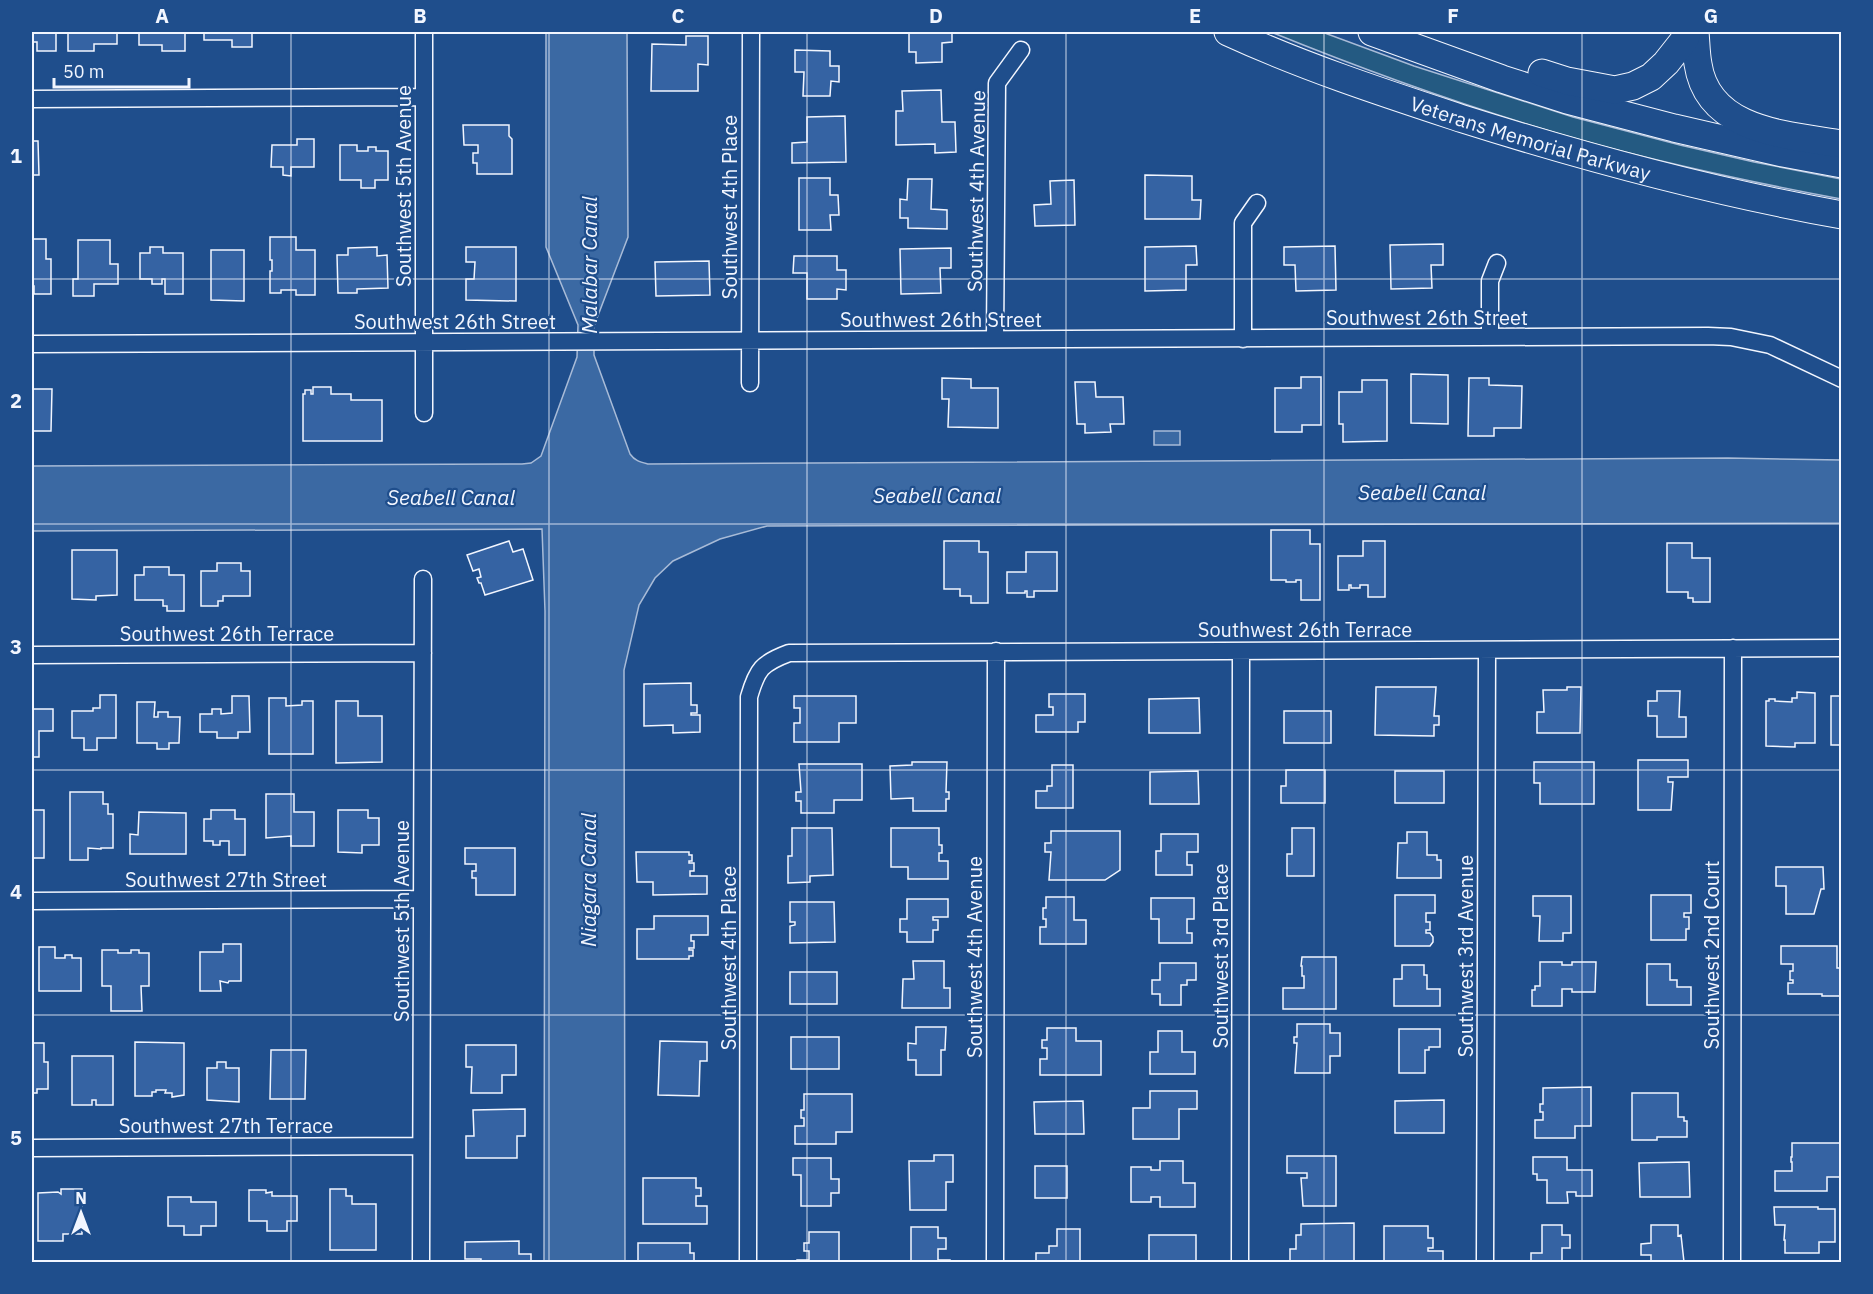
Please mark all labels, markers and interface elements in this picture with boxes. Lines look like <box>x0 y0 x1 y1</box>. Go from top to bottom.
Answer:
text: A <box>155 2 169 29</box>
text: B <box>413 2 427 29</box>
text: C <box>671 2 685 29</box>
text: D <box>929 2 943 29</box>
text: E <box>1189 2 1201 29</box>
text: F <box>1447 2 1459 29</box>
text: G <box>1704 2 1718 29</box>
scale bar <box>54 51 189 89</box>
text: 50 m <box>63 60 105 83</box>
street label: Southwest 5th Avenue <box>390 85 417 287</box>
street label: Veterans Memorial Parkway <box>1407 89 1654 186</box>
street label: Southwest 4th Avenue <box>961 90 991 292</box>
street label: Southwest 4th Place <box>716 115 743 299</box>
text: 1 <box>10 142 22 169</box>
water label: Malabar Canal <box>575 196 603 334</box>
street label: Southwest 26th Street <box>1326 304 1528 331</box>
street label: Southwest 26th Street <box>840 306 1042 333</box>
street label: Southwest 26th Street <box>354 308 556 335</box>
text: 2 <box>10 387 22 414</box>
water label: Seabell Canal <box>1358 478 1486 506</box>
water label: Seabell Canal <box>873 481 1001 509</box>
water label: Seabell Canal <box>387 483 515 511</box>
street label: Southwest 26th Terrace <box>1198 616 1412 643</box>
street label: Southwest 26th Terrace <box>120 620 334 647</box>
text: 3 <box>10 633 22 660</box>
water label: Niagara Canal <box>574 813 602 947</box>
street label: Southwest 5th Avenue <box>388 820 415 1022</box>
street label: Southwest 3rd Avenue <box>1452 855 1479 1057</box>
street label: Southwest 4th Avenue <box>961 856 988 1058</box>
street label: Southwest 2nd Court <box>1698 860 1725 1050</box>
street label: Southwest 3rd Place <box>1207 864 1234 1048</box>
street label: Southwest 27th Street <box>125 866 327 893</box>
street label: Southwest 4th Place <box>715 866 742 1050</box>
text: 4 <box>10 878 22 905</box>
street label: Southwest 27th Terrace <box>119 1112 333 1139</box>
text: 5 <box>10 1124 22 1151</box>
north arrow <box>51 1183 111 1243</box>
text: N <box>75 1188 87 1208</box>

